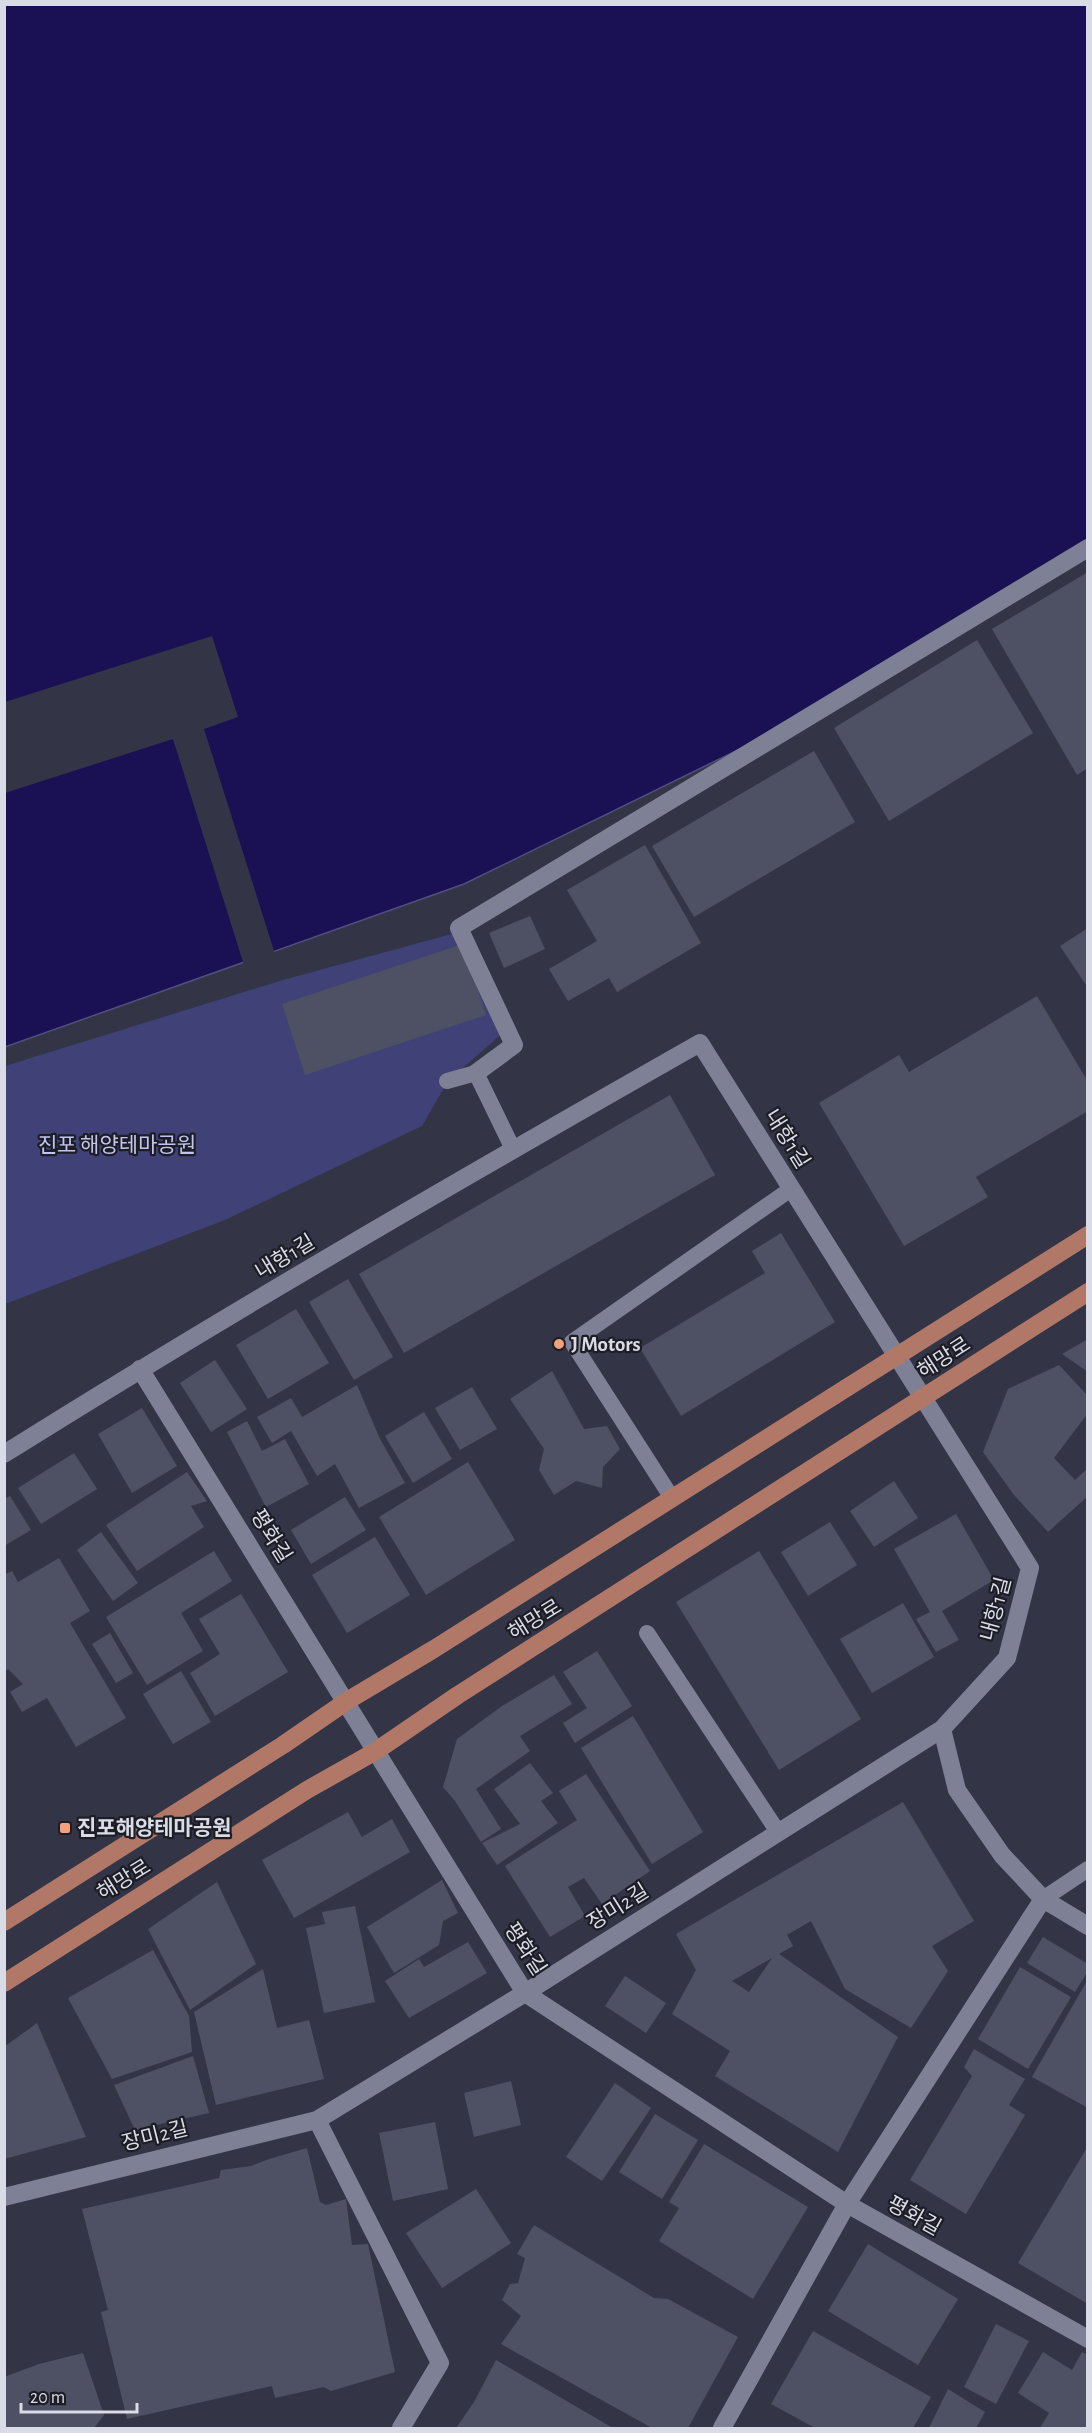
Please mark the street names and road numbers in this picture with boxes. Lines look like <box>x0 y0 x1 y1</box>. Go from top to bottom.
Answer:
street label: 내항1길 <box>761 1105 814 1172</box>
street label: 내항1길 <box>251 1230 318 1283</box>
street label: 해망로 <box>913 1333 974 1383</box>
street label: 평화길 <box>247 1505 296 1566</box>
street label: 내항1길 <box>976 1575 1015 1643</box>
street label: 해망로 <box>504 1595 565 1644</box>
street label: 해망로 <box>93 1855 154 1904</box>
street label: 장미2길 <box>583 1879 652 1934</box>
street label: 평화길 <box>500 1918 550 1979</box>
street label: 장미2길 <box>119 2117 190 2154</box>
street label: 평화길 <box>884 2192 945 2239</box>

